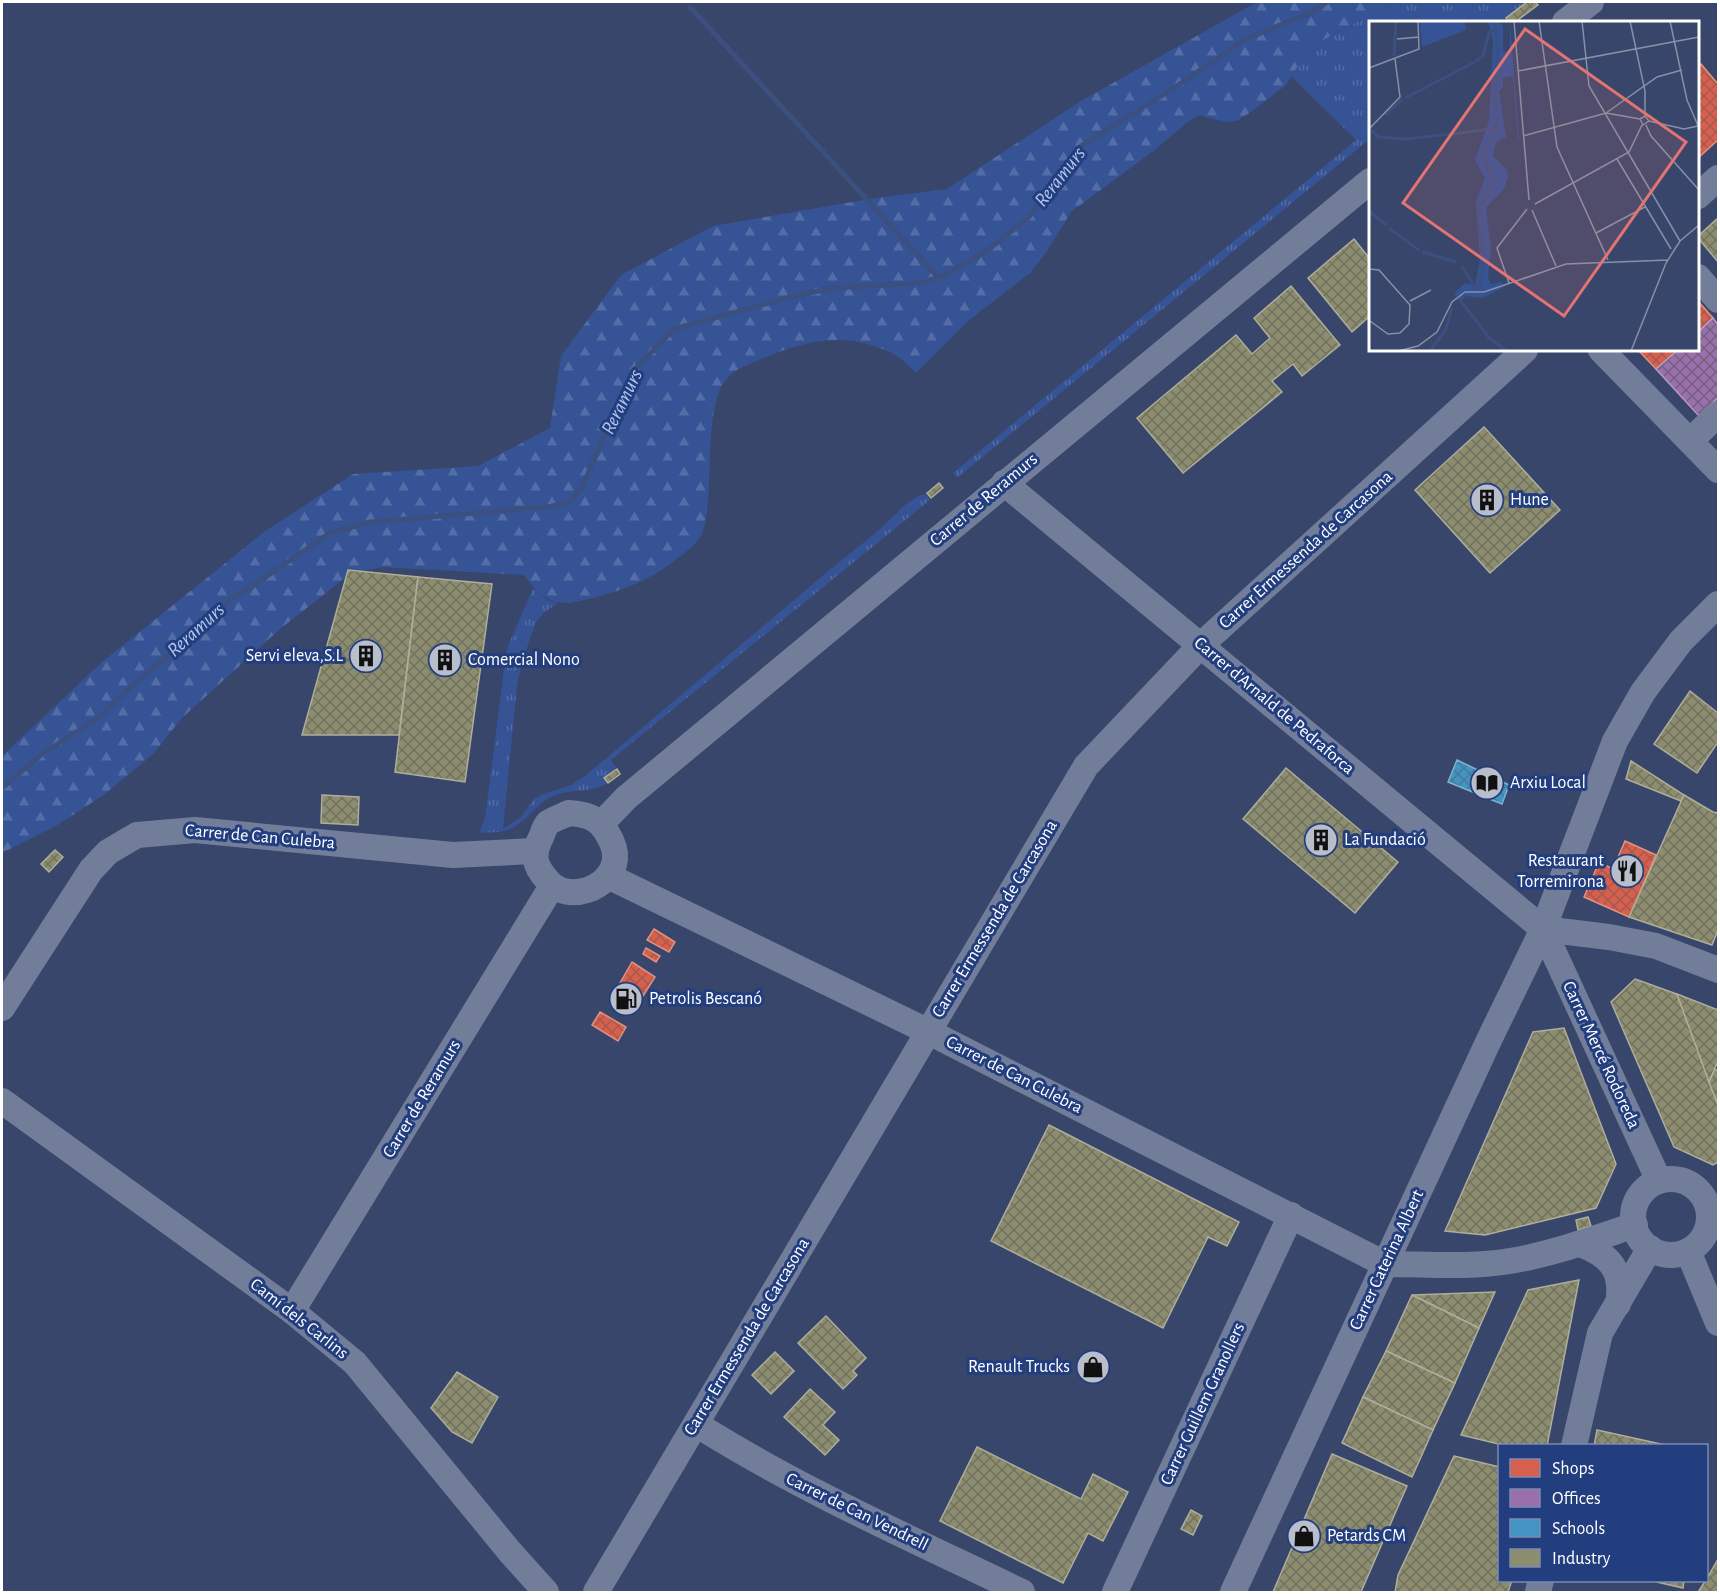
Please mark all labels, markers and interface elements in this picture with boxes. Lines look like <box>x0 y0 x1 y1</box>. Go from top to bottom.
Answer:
inset map <box>1369 21 1699 351</box>
water label: Reramurs <box>1031 143 1090 210</box>
water label: Reramurs <box>598 366 646 438</box>
street label: Carrer de Reramurs <box>927 450 1041 550</box>
street label: Carrer Ermessenda de Carcasona <box>1216 468 1396 632</box>
building icon: Hune <box>1469 482 1505 518</box>
place label: Hune <box>1510 491 1549 509</box>
water label: Reramurs <box>164 599 229 661</box>
street label: Carrer d'Arnald de Pedraforca <box>1190 634 1358 778</box>
building icon: Servi eleva,S.L <box>348 638 384 674</box>
building icon: Comercial Nono <box>427 642 463 678</box>
place label: Servi eleva,S.L <box>246 647 344 665</box>
place label: Comercial Nono <box>468 651 580 669</box>
library icon: Arxiu Local <box>1469 765 1505 801</box>
place label: Arxiu Local <box>1510 774 1586 792</box>
street label: Carrer Ermessenda de Carcasona <box>929 817 1061 1021</box>
street label: Carrer de Can Culebra <box>184 821 336 853</box>
building icon: La Fundació <box>1303 822 1339 858</box>
place label: La Fundació <box>1344 831 1426 849</box>
place label: Restaurant Torremirona <box>1517 852 1604 891</box>
restaurant icon: Restaurant Torremirona <box>1609 853 1645 889</box>
street label: Carrer Mercé Rodoreda <box>1559 979 1643 1131</box>
fuel station icon: Petrolis Bescanó <box>608 981 644 1017</box>
place label: Petrolis Bescanó <box>649 990 762 1008</box>
street label: Carrer de Can Culebra <box>943 1033 1085 1117</box>
street label: Carrer de Reramurs <box>380 1037 464 1161</box>
street label: Carrer Caterina Albert <box>1347 1187 1427 1333</box>
street label: Carrer Ermessenda de Carcasona <box>681 1235 813 1439</box>
street label: Camí dels Carlins <box>247 1275 351 1363</box>
street label: Carrer Guillem Granollers <box>1157 1320 1249 1488</box>
shop icon: Renault Trucks <box>1075 1349 1111 1385</box>
place label: Renault Trucks <box>968 1358 1070 1376</box>
legend <box>1498 1444 1708 1582</box>
text: Shops <box>1552 1460 1594 1478</box>
street label: Carrer de Can Vendrell <box>783 1470 931 1554</box>
text: Offices <box>1552 1490 1601 1508</box>
shop icon: Petards CM <box>1286 1518 1322 1554</box>
text: Schools <box>1552 1520 1605 1538</box>
place label: Petards CM <box>1327 1527 1406 1545</box>
text: Industry <box>1552 1550 1611 1568</box>

